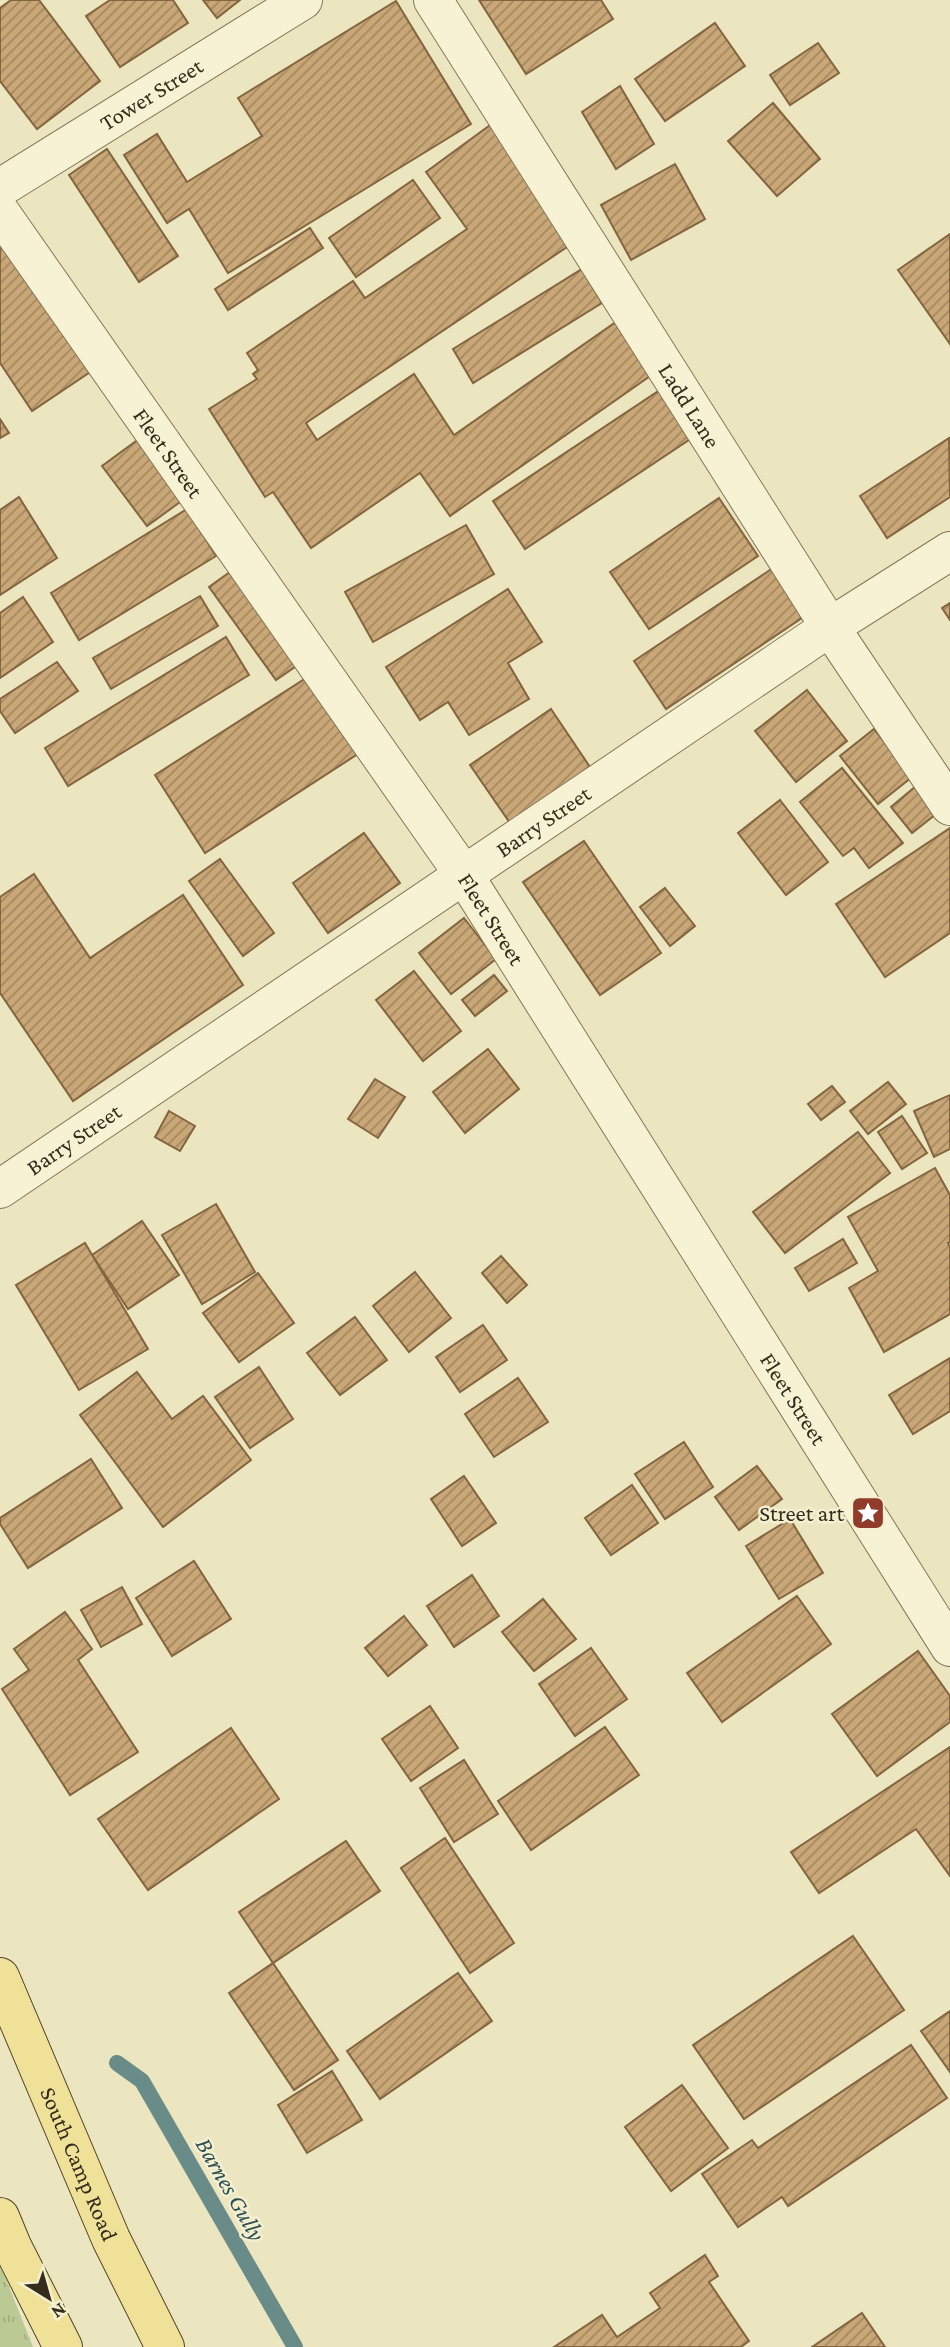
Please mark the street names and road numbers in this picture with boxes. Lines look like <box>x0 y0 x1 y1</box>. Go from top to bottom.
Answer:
street label: Tower Street <box>95 52 208 136</box>
street label: Ladd Lane <box>653 358 726 453</box>
street label: Fleet Street <box>128 403 209 503</box>
street label: Barry Street <box>491 780 596 862</box>
street label: Fleet Street <box>453 868 530 970</box>
street label: Barry Street <box>21 1098 126 1180</box>
street label: Fleet Street <box>755 1348 832 1450</box>
street label: South Camp Road <box>35 2083 123 2245</box>

